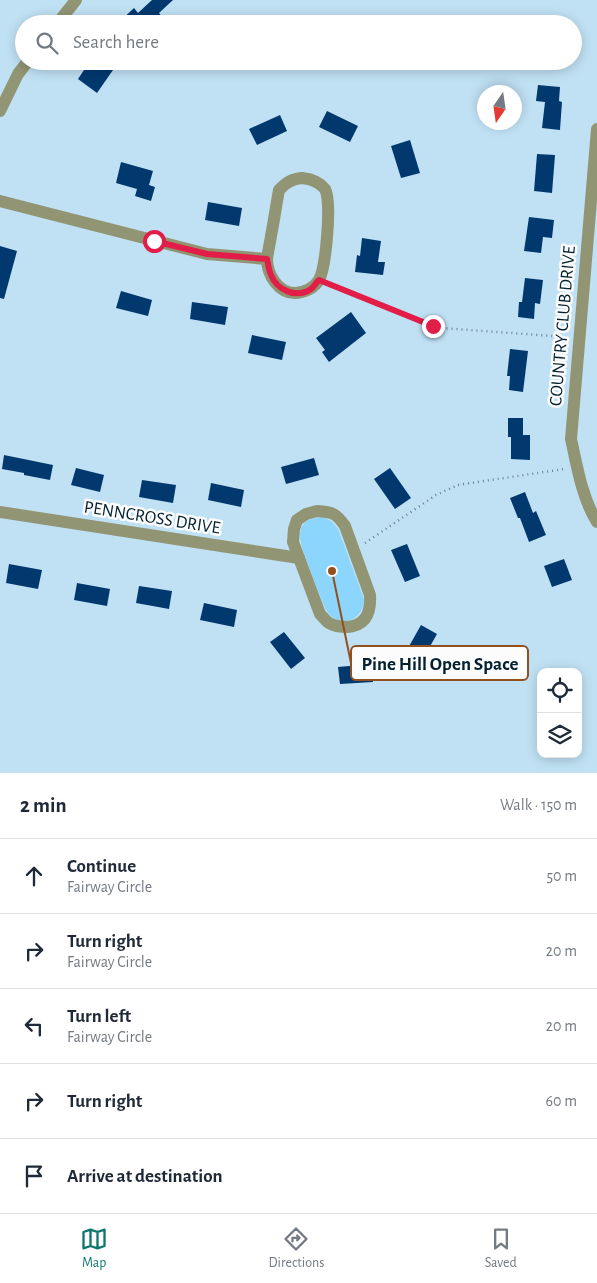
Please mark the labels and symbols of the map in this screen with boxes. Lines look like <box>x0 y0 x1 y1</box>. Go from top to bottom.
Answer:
north arrow <box>477 85 522 130</box>
route start <box>143 230 166 253</box>
street label: COUNTRY CLUB DRIVE <box>547 245 579 407</box>
route end <box>422 315 445 338</box>
street label: PENNCROSS DRIVE <box>83 498 222 538</box>
callout: Pine Hill Open Space <box>351 646 528 680</box>
text: Pine Hill Open Space <box>361 655 519 674</box>

